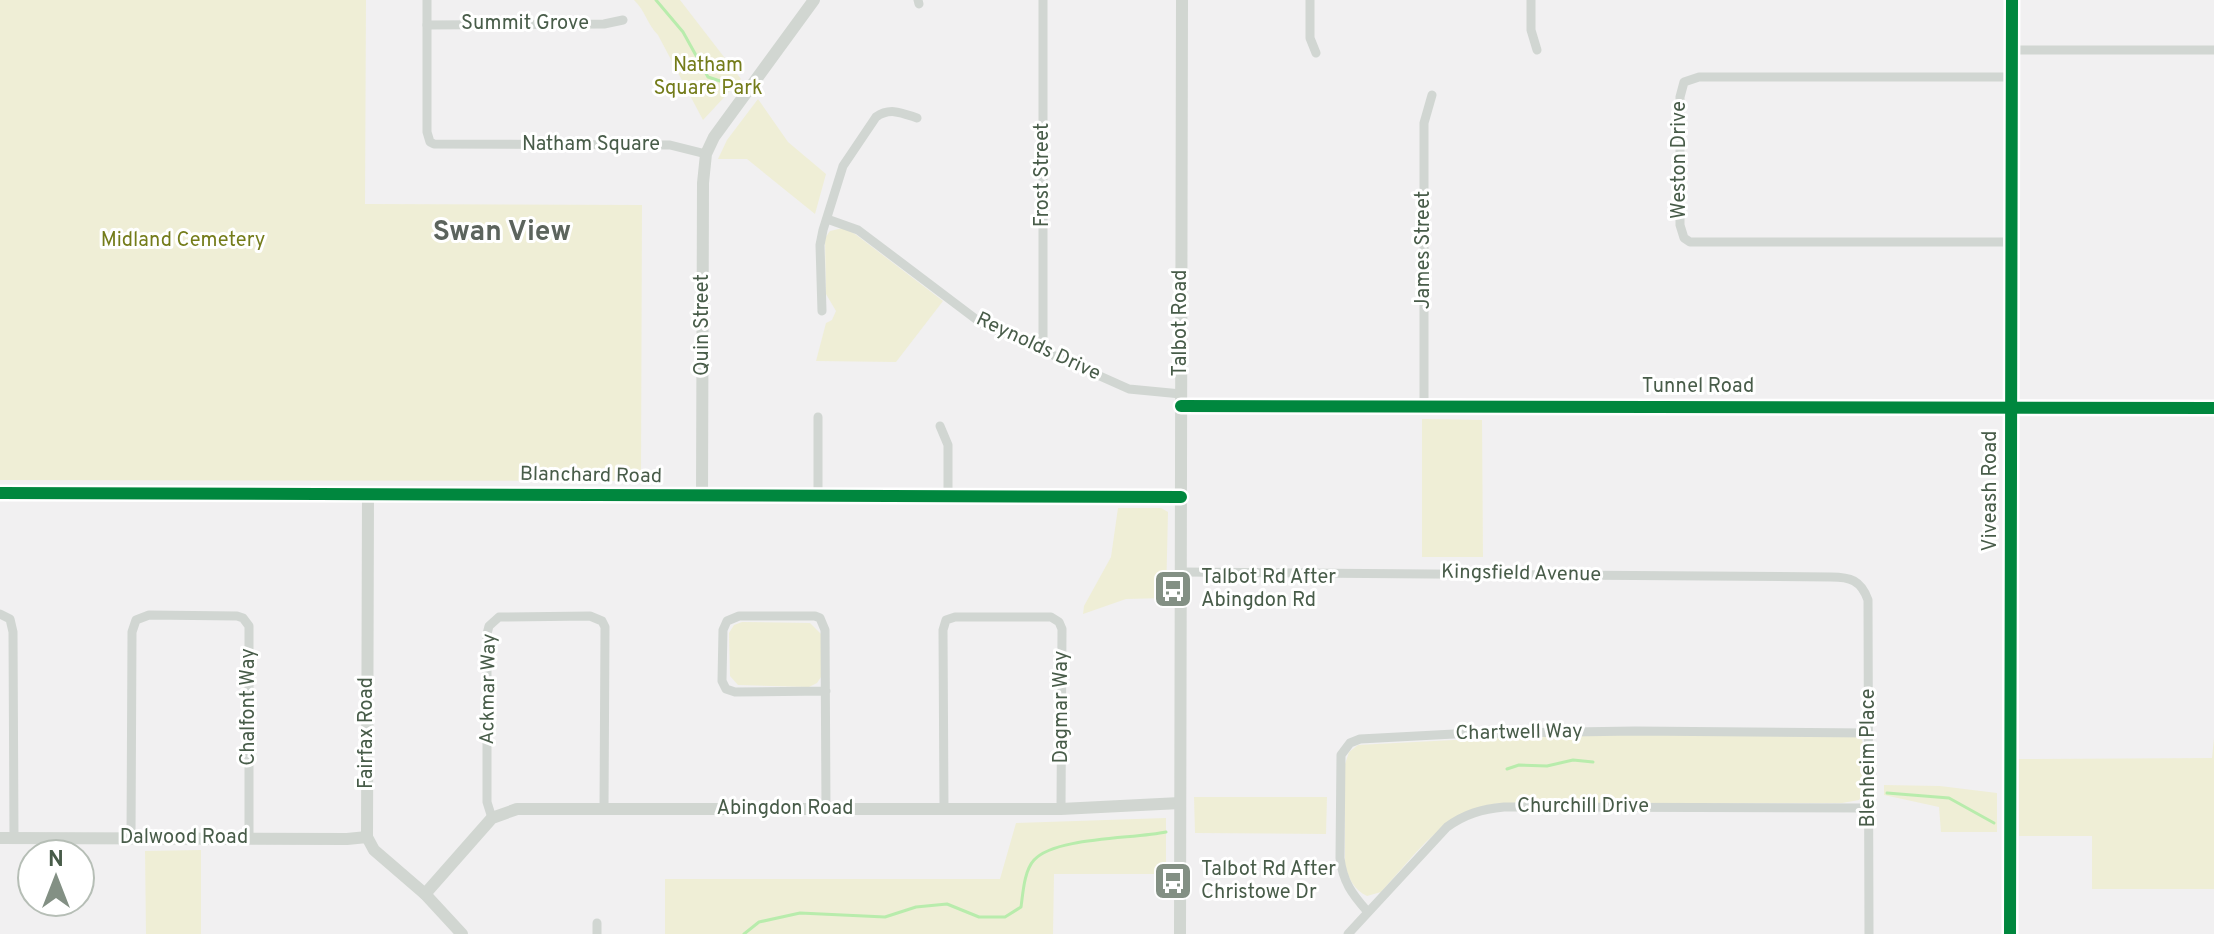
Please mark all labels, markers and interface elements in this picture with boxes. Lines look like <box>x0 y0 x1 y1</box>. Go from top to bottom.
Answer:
street label: Summit Grove <box>461 11 589 37</box>
park label: Natham Square Park <box>653 53 763 102</box>
street label: Weston Drive <box>1667 101 1693 219</box>
street label: Frost Street <box>1030 123 1056 227</box>
street label: Natham Square <box>522 132 660 158</box>
street label: James Street <box>1411 191 1437 309</box>
district label: Swan View <box>433 215 571 251</box>
park label: Midland Cemetery <box>101 228 265 254</box>
street label: Talbot Road <box>1168 269 1194 377</box>
street label: Quin Street <box>690 274 716 376</box>
street label: Reynolds Drive <box>972 307 1104 387</box>
street label: Tunnel Road <box>1642 374 1754 400</box>
street label: Viveash Road <box>1978 430 2004 552</box>
street label: Blanchard Road <box>520 462 662 490</box>
street label: Kingsfield Avenue <box>1441 560 1601 588</box>
place label: Talbot Rd After Abingdon Rd <box>1201 565 1336 614</box>
bus stop icon: Talbot Rd After Abingdon Rd <box>1152 568 1194 610</box>
street label: Ackmar Way <box>475 633 503 745</box>
street label: Chalfont Way <box>236 648 262 766</box>
street label: Dagmar Way <box>1049 651 1075 763</box>
street label: Fairfax Road <box>354 677 380 789</box>
street label: Blenheim Place <box>1856 688 1882 828</box>
street label: Chartwell Way <box>1455 719 1583 747</box>
street label: Churchill Drive <box>1517 794 1649 820</box>
street label: Abingdon Road <box>716 796 854 822</box>
street label: Dalwood Road <box>120 825 248 851</box>
north arrow <box>16 838 96 918</box>
text: N <box>48 847 64 874</box>
place label: Talbot Rd After Christowe Dr <box>1201 857 1336 906</box>
bus stop icon: Talbot Rd After Christowe Dr <box>1152 860 1194 902</box>

